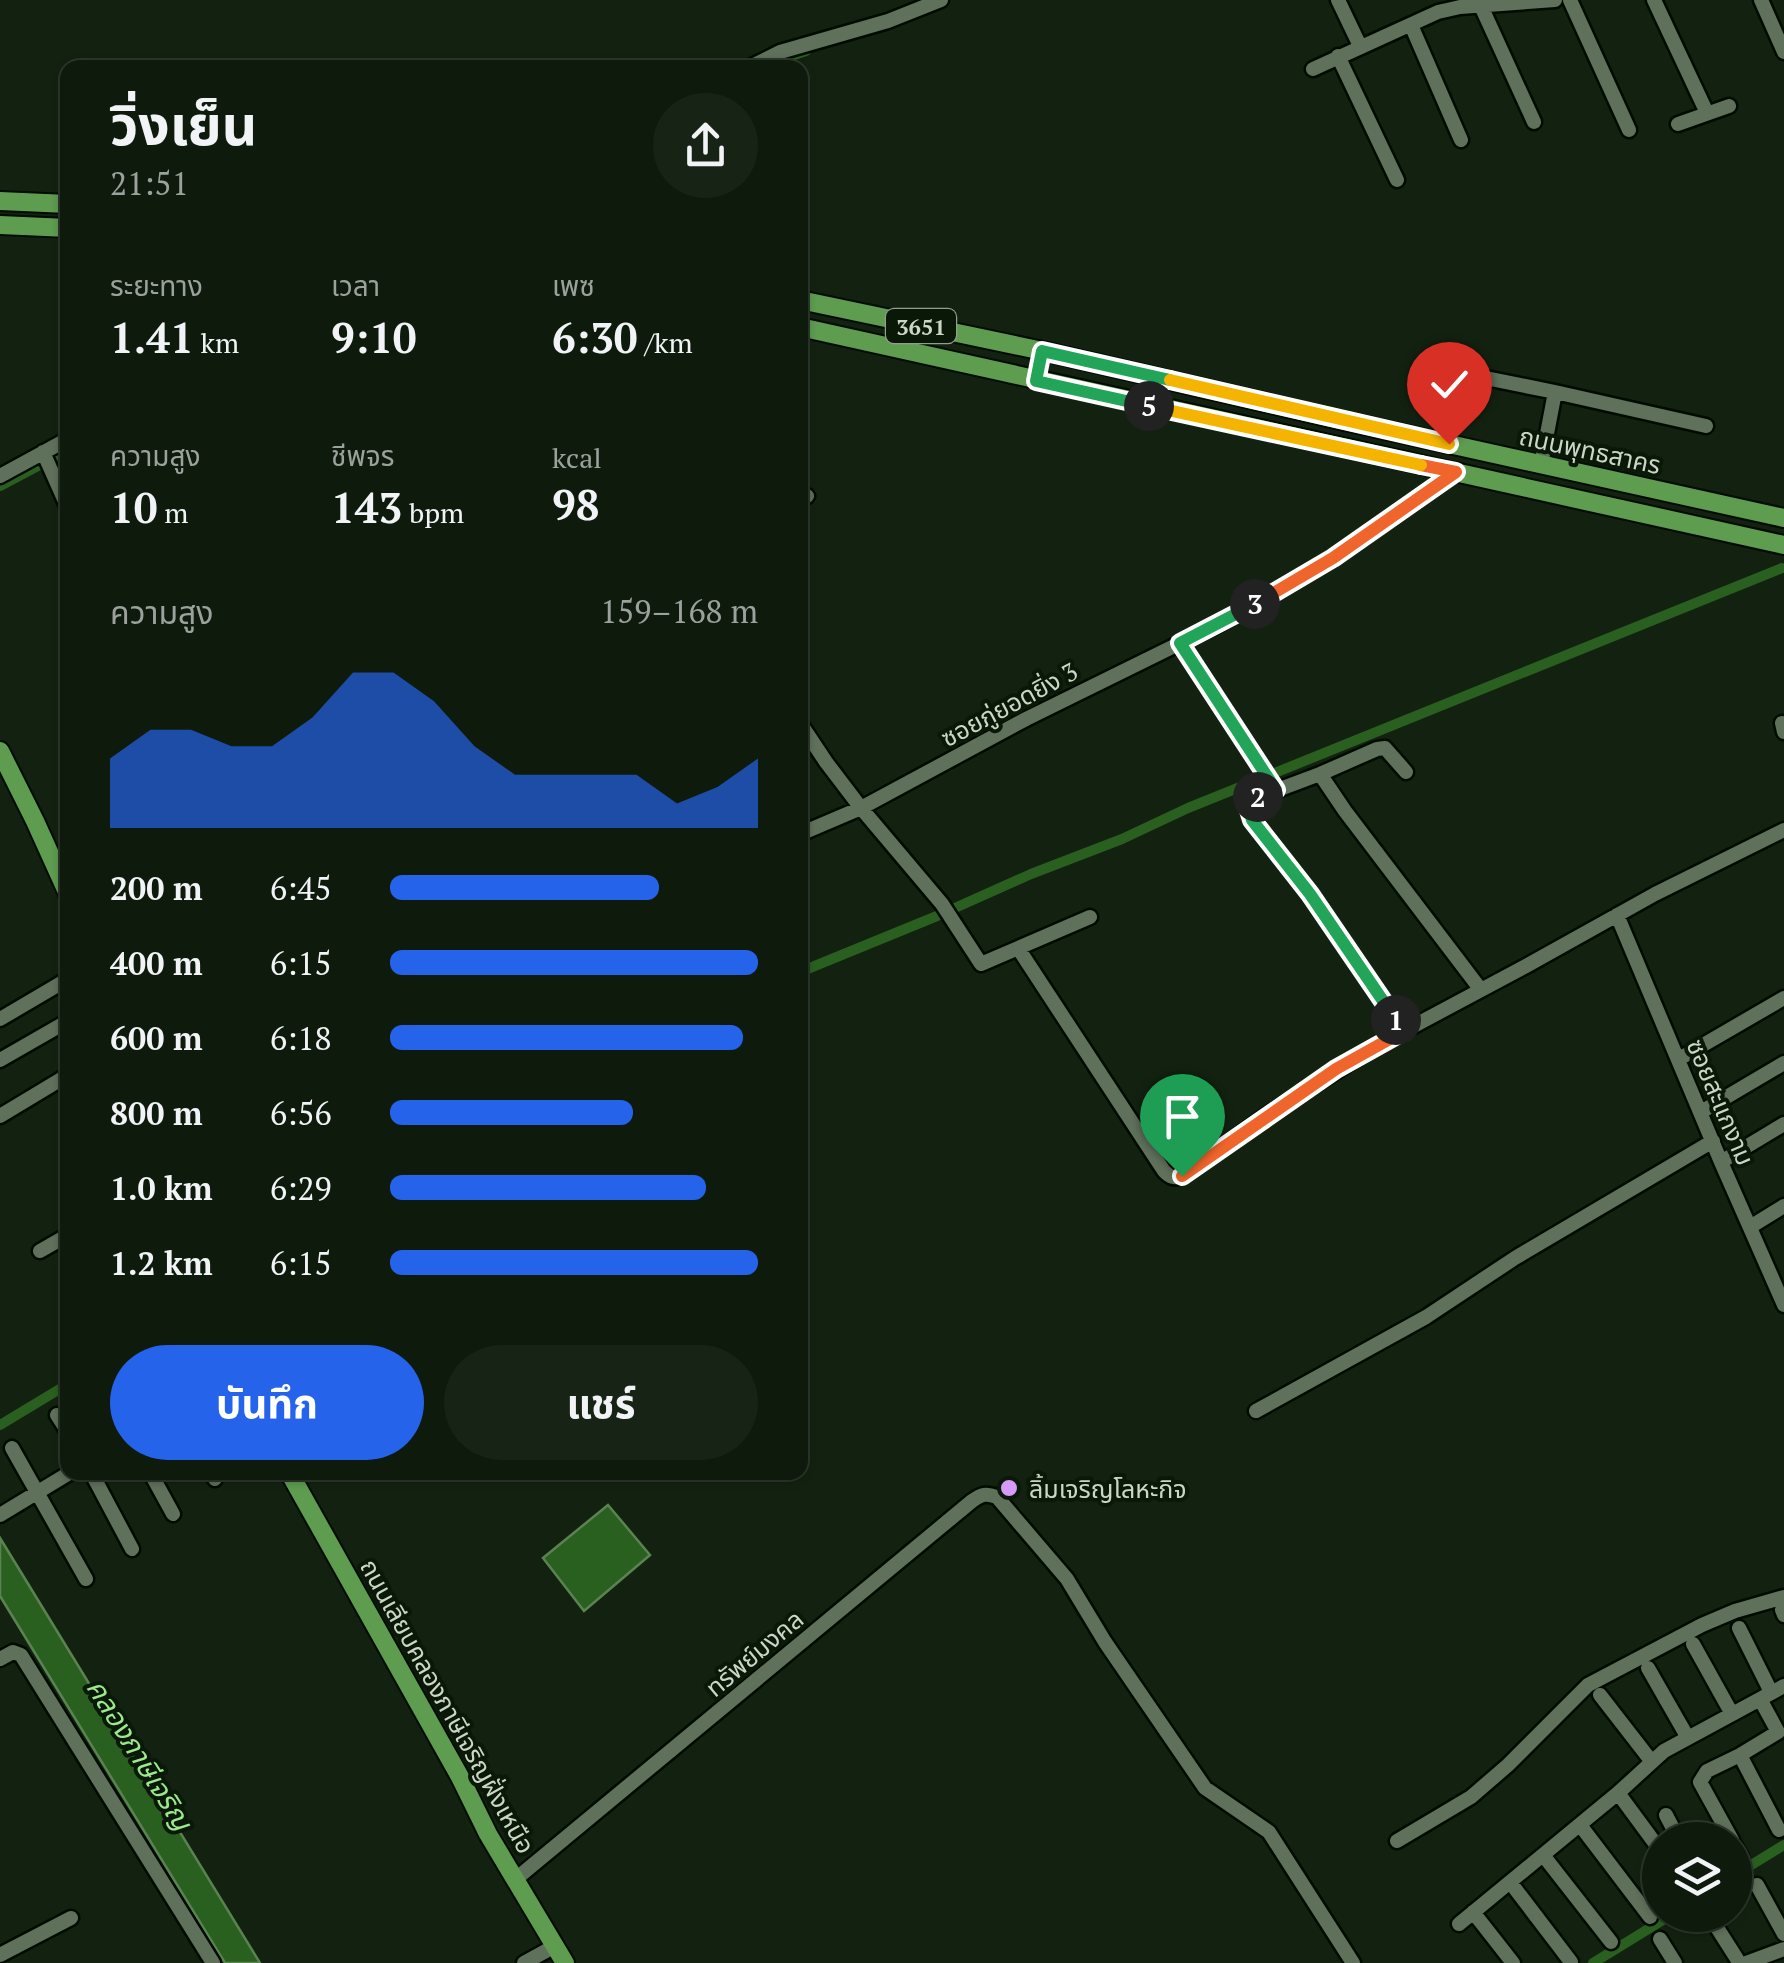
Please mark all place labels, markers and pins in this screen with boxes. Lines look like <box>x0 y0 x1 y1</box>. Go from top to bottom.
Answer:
pin <box>1407 342 1492 445</box>
pin: 5 <box>1124 381 1174 431</box>
pin: 3 <box>1230 579 1280 629</box>
pin: 2 <box>1233 772 1283 822</box>
pin: 1 <box>1371 995 1421 1045</box>
pin <box>1140 1074 1225 1177</box>
place label: ลิ้มเจริญโลหะกิจ <box>1029 1472 1187 1505</box>
marker: ลิ้มเจริญโลหะกิจ <box>998 1477 1020 1499</box>

